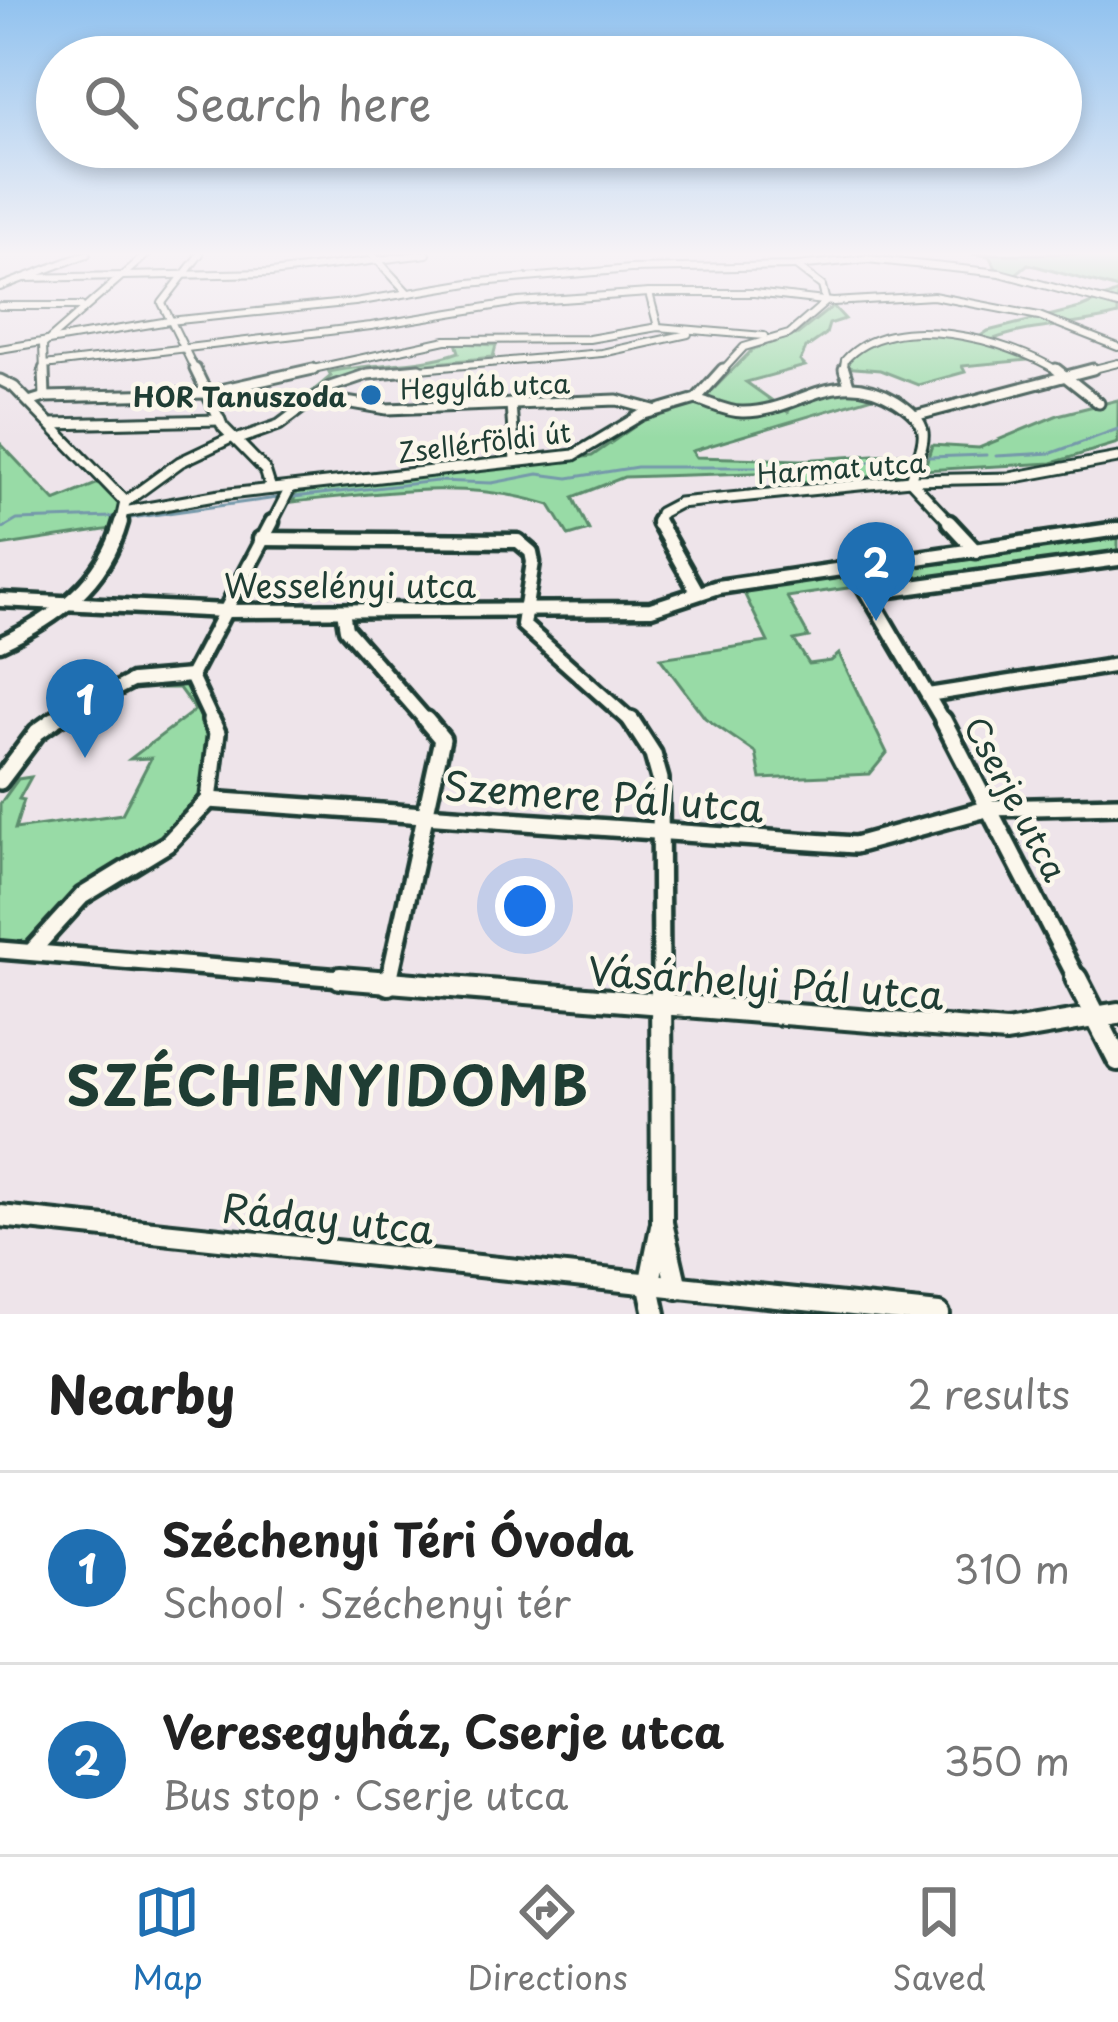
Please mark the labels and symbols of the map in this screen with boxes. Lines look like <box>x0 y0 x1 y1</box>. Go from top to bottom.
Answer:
street label: Hegyláb utca <box>399 362 571 408</box>
place label: HOR Tanuszoda <box>133 375 348 416</box>
marker: HOR Tanuszoda <box>358 382 384 408</box>
street label: Zsellérföldi út <box>395 410 573 472</box>
street label: Harmat utca <box>755 441 927 493</box>
pin: 2 <box>837 522 915 621</box>
street label: Wesselényi utca <box>224 559 477 609</box>
pin: 1 <box>46 659 124 758</box>
street label: Cserje utca <box>953 707 1082 890</box>
street label: Szemere Pál utca <box>442 754 766 836</box>
your location <box>495 876 555 936</box>
street label: Vásárhelyi Pál utca <box>586 939 947 1023</box>
district label: SZÉCHENYIDOMB <box>67 1043 591 1124</box>
street label: Ráday utca <box>219 1177 438 1258</box>

